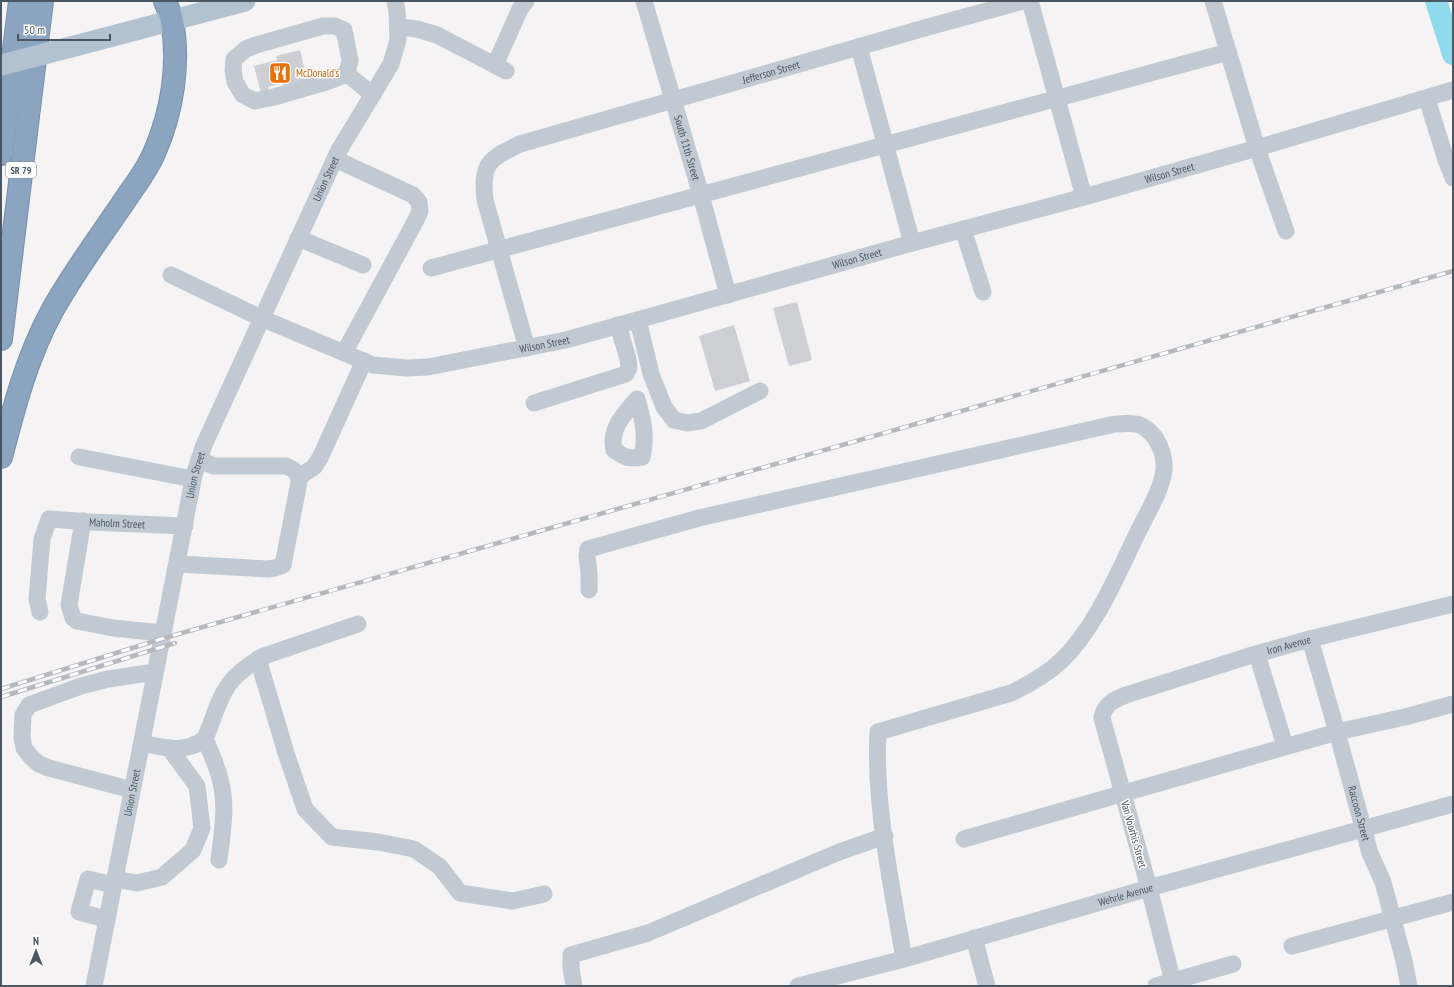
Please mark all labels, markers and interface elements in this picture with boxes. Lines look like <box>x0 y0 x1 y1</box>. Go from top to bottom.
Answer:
scale bar <box>18 16 110 42</box>
text: 50 m <box>24 22 45 37</box>
street label: Jefferson Street <box>740 57 801 87</box>
restaurant icon: McDonald's <box>267 60 293 86</box>
place label: McDonald's <box>296 66 339 80</box>
street label: South 11th Street <box>671 113 703 182</box>
street label: Union Street <box>309 154 342 203</box>
street label: Wilson Street <box>1143 159 1196 187</box>
road number: SR 79 <box>6 162 36 178</box>
street label: Wilson Street <box>830 245 883 272</box>
street label: Wilson Street <box>518 332 571 356</box>
street label: Union Street <box>183 450 208 499</box>
street label: Maholm Street <box>89 515 145 531</box>
street label: Iron Avenue <box>1265 632 1313 658</box>
street label: Union Street <box>120 768 143 817</box>
street label: Raccoon Street <box>1345 784 1373 842</box>
street label: Van Voorhis Street <box>1117 798 1150 869</box>
street label: Wehrle Avenue <box>1096 880 1155 909</box>
north arrow <box>16 931 56 971</box>
text: N <box>33 934 39 948</box>

